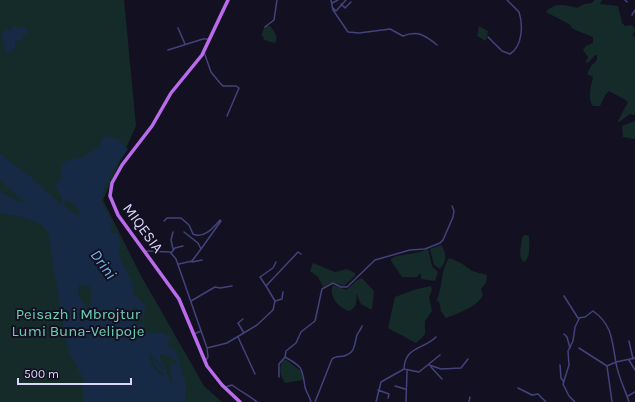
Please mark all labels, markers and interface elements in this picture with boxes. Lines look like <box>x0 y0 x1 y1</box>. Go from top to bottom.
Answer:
street label: MIQESIA <box>119 200 167 257</box>
water label: Drini <box>86 246 121 283</box>
park label: Peisazh i Mbrojtur Lumi Buna-Velipoje <box>12 305 144 340</box>
scale bar <box>18 360 131 386</box>
text: 500 m <box>24 367 59 381</box>

